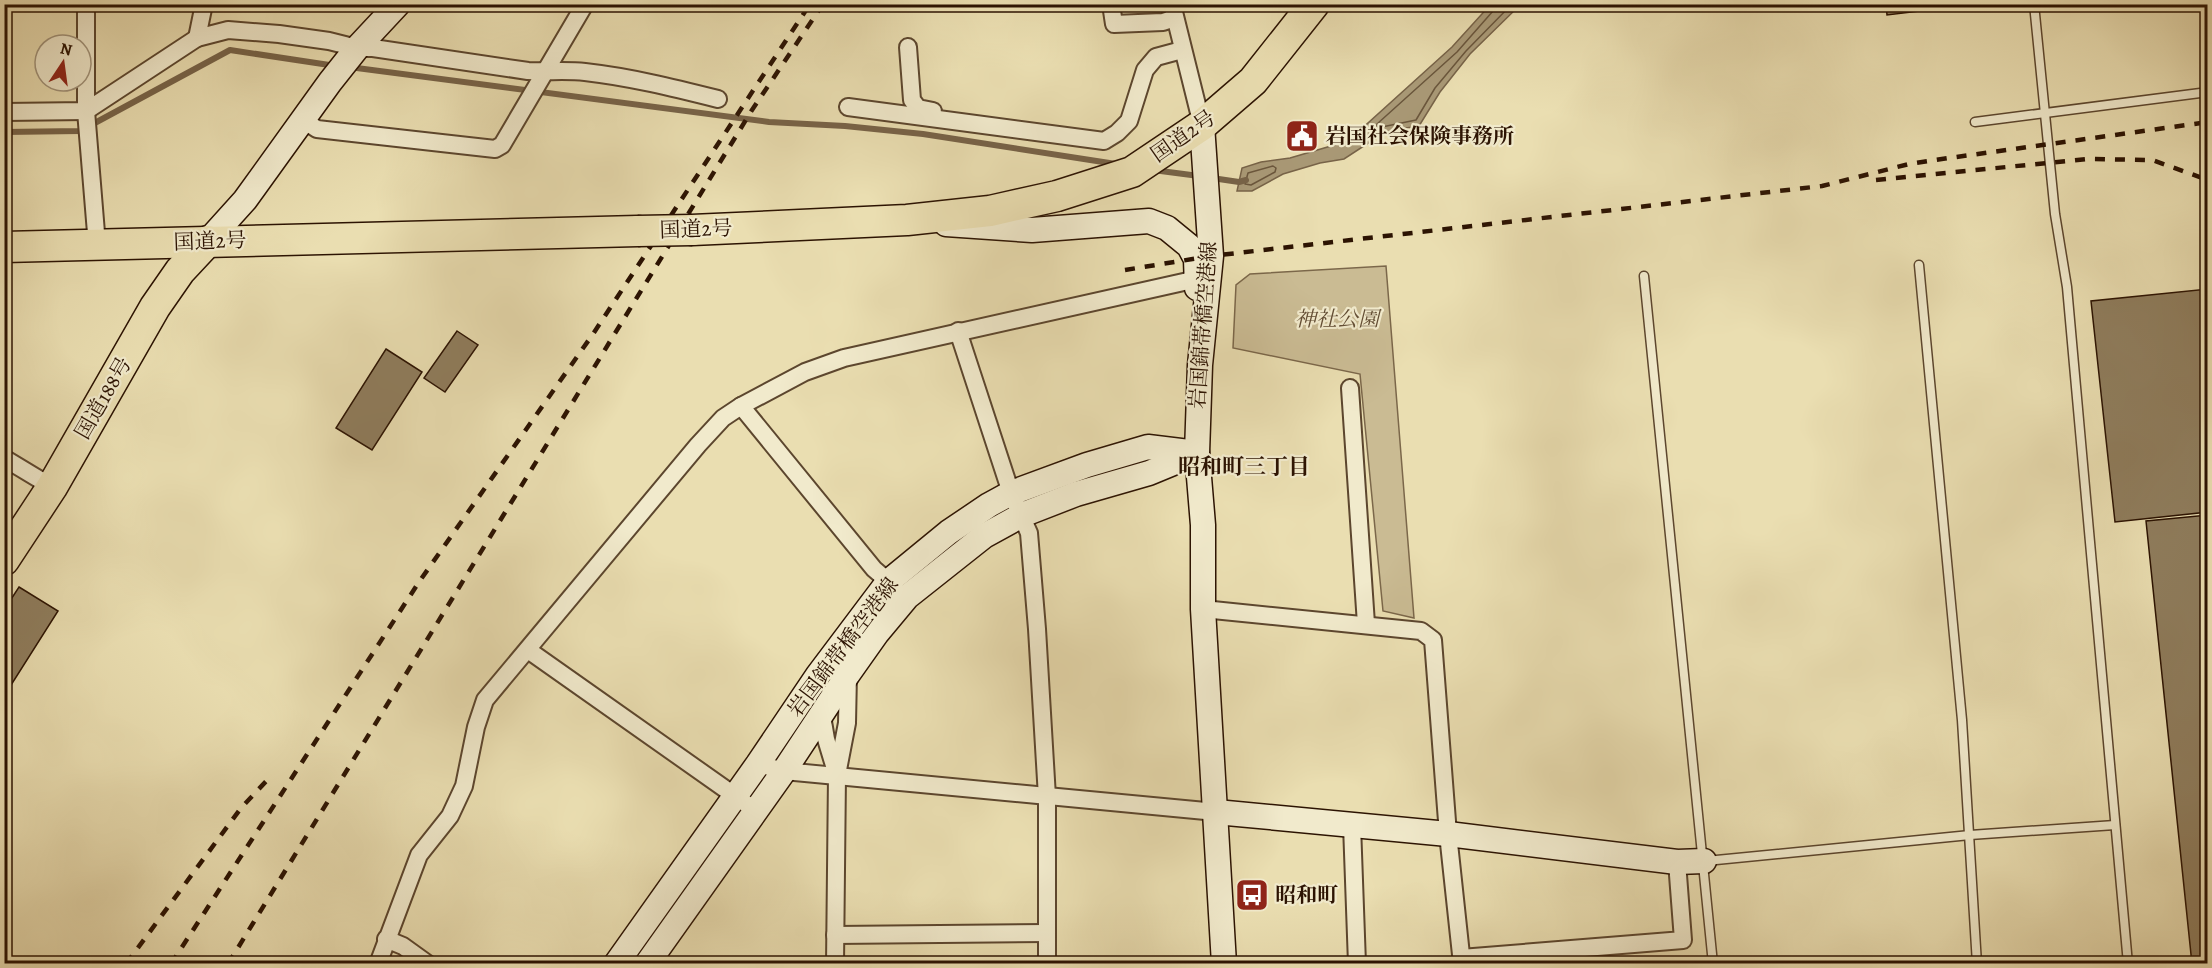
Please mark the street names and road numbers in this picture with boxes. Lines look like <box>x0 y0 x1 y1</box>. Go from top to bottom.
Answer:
street label: 国道2号 <box>1145 104 1221 168</box>
street label: 国道2号 <box>659 214 733 244</box>
street label: 国道2号 <box>173 226 247 256</box>
street label: 岩国錦帯橋空港線 <box>1183 240 1223 410</box>
street label: 国道188号 <box>68 352 138 444</box>
street label: 岩国錦帯橋空港線 <box>781 571 905 723</box>

